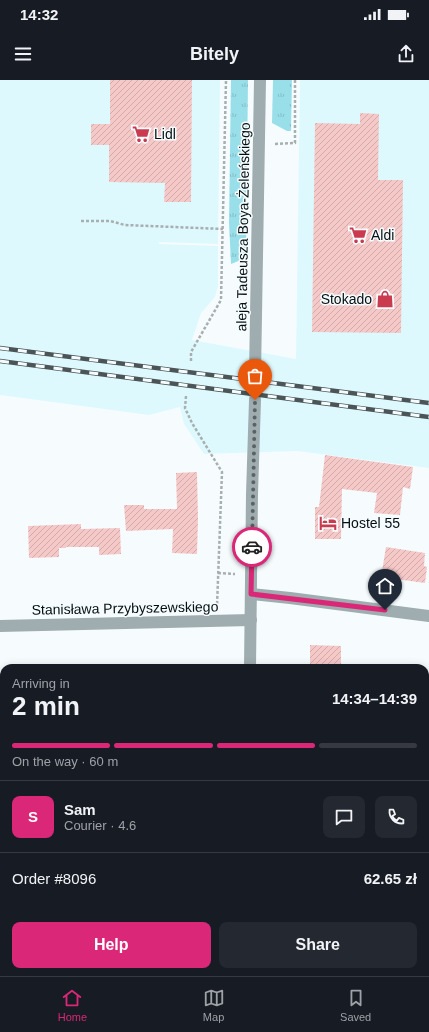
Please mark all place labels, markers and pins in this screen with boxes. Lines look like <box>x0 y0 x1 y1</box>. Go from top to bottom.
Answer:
supermarket icon: Lidl <box>131 124 151 144</box>
place label: Lidl <box>154 126 176 142</box>
supermarket icon: Aldi <box>348 225 368 245</box>
place label: Aldi <box>371 227 394 243</box>
shop icon: Stokado <box>375 289 395 309</box>
place label: Stokado <box>321 291 372 307</box>
pin <box>238 359 272 400</box>
hotel icon: Hostel 55 <box>318 513 338 533</box>
place label: Hostel 55 <box>341 515 400 531</box>
pin <box>368 569 402 610</box>

